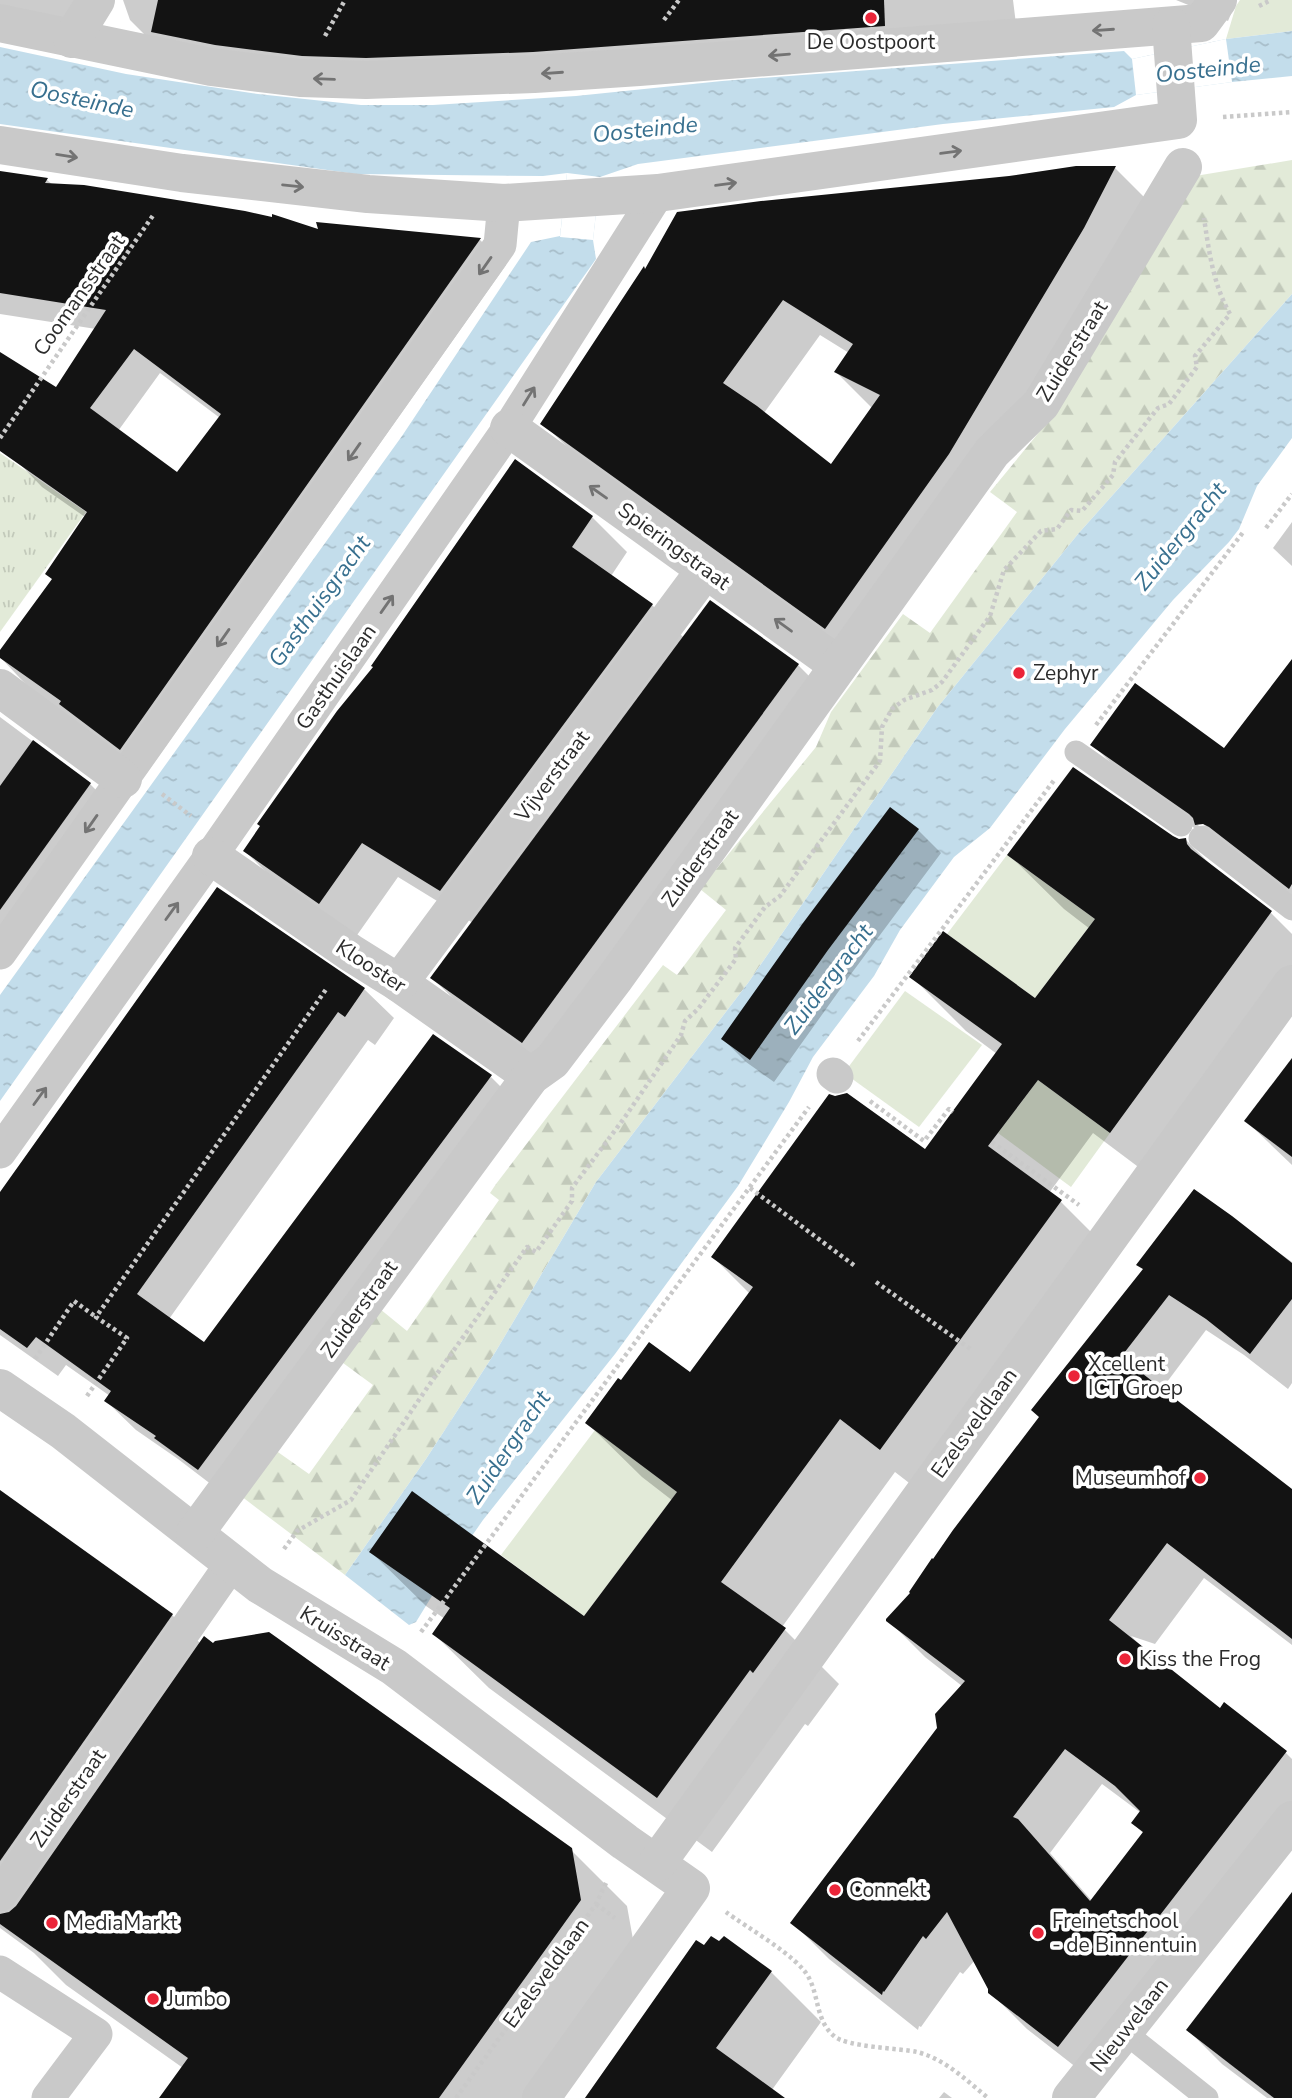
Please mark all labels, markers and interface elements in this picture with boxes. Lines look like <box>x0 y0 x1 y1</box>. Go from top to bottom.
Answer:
marker: De Oostpoort <box>863 10 879 26</box>
one-way arrow <box>1092 24 1115 37</box>
place label: De Oostpoort <box>807 28 936 56</box>
one-way arrow <box>768 49 790 62</box>
water label: Oosteinde <box>1154 49 1262 90</box>
one-way arrow <box>541 66 564 79</box>
one-way arrow <box>313 72 336 86</box>
water label: Oosteinde <box>27 73 137 126</box>
water label: Oosteinde <box>591 109 699 150</box>
one-way arrow <box>939 145 962 158</box>
one-way arrow <box>55 149 78 162</box>
one-way arrow <box>714 177 736 190</box>
one-way arrow <box>281 179 304 192</box>
street label: Coomansstraat <box>27 228 132 361</box>
one-way arrow <box>478 256 492 275</box>
street label: Zuiderstraat <box>1030 295 1114 407</box>
one-way arrow <box>523 387 537 407</box>
one-way arrow <box>347 442 361 461</box>
water label: Zuidergracht <box>1127 475 1234 597</box>
one-way arrow <box>589 485 608 499</box>
street label: Spieringstraat <box>612 496 736 597</box>
water label: Gasthuisgracht <box>261 528 378 673</box>
one-way arrow <box>380 595 394 614</box>
one-way arrow <box>774 618 793 632</box>
street label: Gasthuislaan <box>289 619 383 735</box>
one-way arrow <box>216 628 230 647</box>
place label: Zephyr <box>1033 659 1099 687</box>
marker: Zephyr <box>1011 665 1027 681</box>
street label: Vijverstraat <box>508 724 596 828</box>
street label: Zuiderstraat <box>655 803 745 912</box>
one-way arrow <box>84 814 98 833</box>
one-way arrow <box>165 902 179 921</box>
water label: Zuidergracht <box>777 917 881 1041</box>
street label: Klooster <box>330 933 412 999</box>
one-way arrow <box>33 1087 47 1106</box>
street label: Zuiderstraat <box>314 1254 404 1363</box>
place label: Xcellent ICT Groep <box>1088 1350 1183 1402</box>
street label: Ezelsveldlaan <box>925 1362 1023 1484</box>
marker: Xcellent ICT Groep <box>1066 1368 1082 1384</box>
water label: Zuidergracht <box>459 1384 558 1510</box>
place label: Museumhof <box>1075 1464 1187 1492</box>
marker: Museumhof <box>1192 1470 1208 1486</box>
street label: Kruisstraat <box>294 1599 396 1677</box>
place label: Kiss the Frog <box>1139 1645 1261 1673</box>
marker: Kiss the Frog <box>1117 1651 1133 1667</box>
street label: Zuiderstraat <box>24 1743 113 1853</box>
place label: Connekt <box>849 1876 927 1904</box>
marker: Connekt <box>827 1882 843 1898</box>
place label: Freinetschool - de Binnentuin <box>1052 1907 1197 1959</box>
place label: MediaMarkt <box>66 1909 178 1937</box>
street label: Ezelsveldlaan <box>497 1912 595 2034</box>
marker: MediaMarkt <box>44 1915 60 1931</box>
marker: Freinetschool - de Binnentuin <box>1030 1925 1046 1941</box>
street label: Nieuwelaan <box>1083 1972 1175 2078</box>
place label: Jumbo <box>166 1985 227 2013</box>
marker: Jumbo <box>145 1991 161 2007</box>

